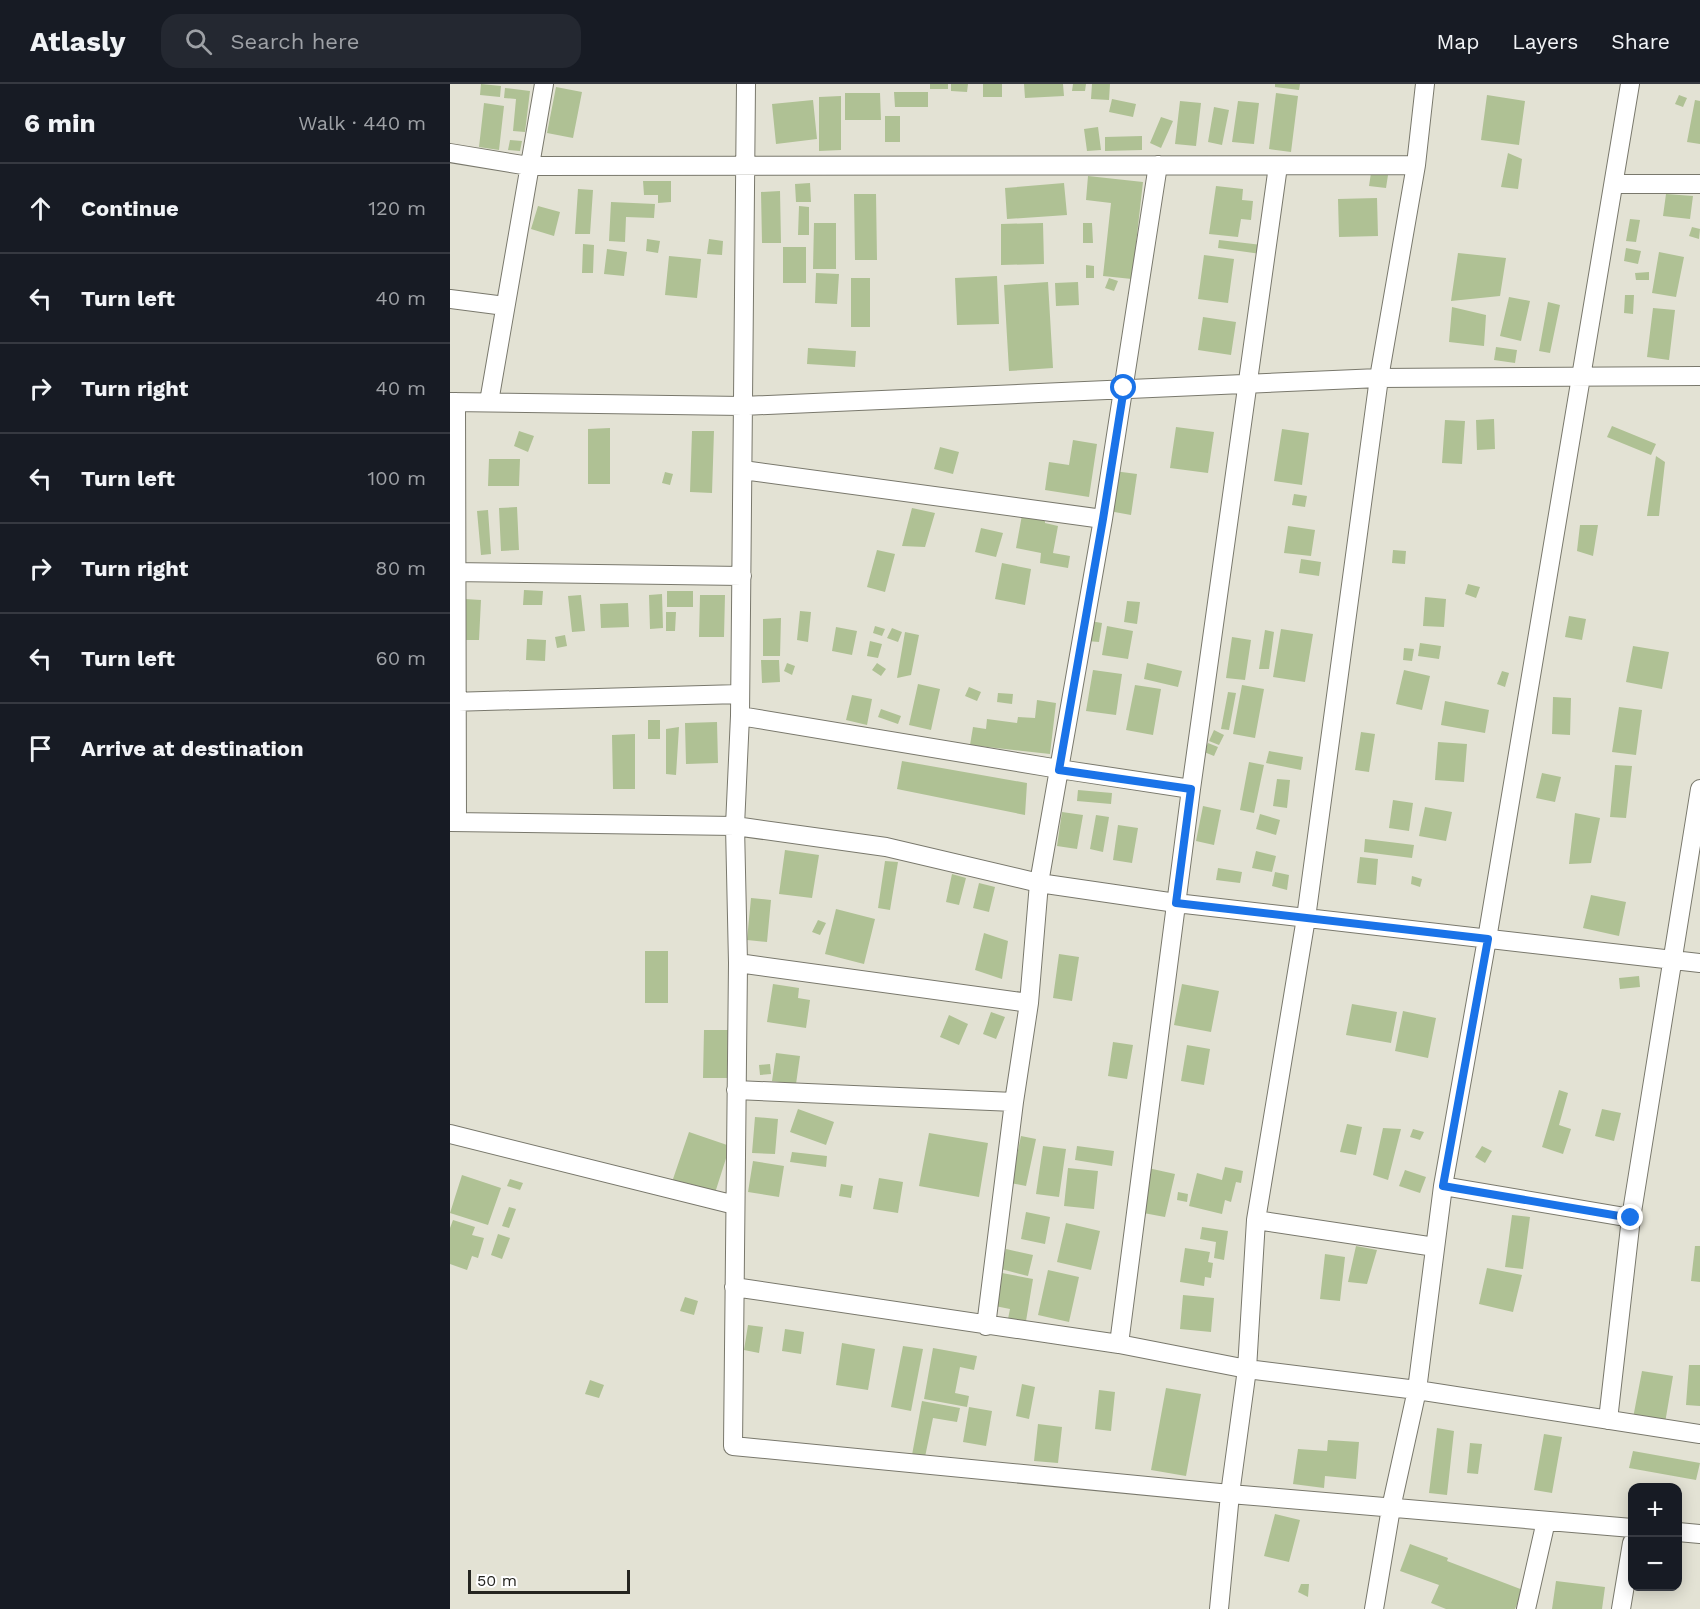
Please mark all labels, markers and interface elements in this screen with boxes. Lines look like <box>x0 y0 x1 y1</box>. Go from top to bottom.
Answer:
search box <box>161 14 581 68</box>
text: Atlasly <box>30 25 125 58</box>
icon: search <box>182 25 215 58</box>
text: Search here <box>230 29 359 54</box>
text: Map <box>1436 29 1479 54</box>
text: Layers <box>1512 29 1578 54</box>
text: Share <box>1611 29 1670 54</box>
text: 6 min <box>24 108 96 138</box>
text: Walk · 440 m <box>298 111 426 135</box>
icon: ahead <box>24 192 57 225</box>
text: Continue <box>81 196 179 221</box>
text: 120 m <box>368 196 426 220</box>
icon: left <box>24 282 57 315</box>
text: Turn left <box>81 286 175 311</box>
text: 40 m <box>375 286 426 310</box>
icon: right <box>24 372 57 405</box>
route start <box>1110 374 1136 400</box>
text: Turn right <box>81 376 188 401</box>
text: 40 m <box>375 376 426 400</box>
icon: left <box>24 462 57 495</box>
text: Turn left <box>81 466 175 491</box>
text: 100 m <box>367 466 426 490</box>
icon: right <box>24 552 57 585</box>
text: Turn right <box>81 556 188 581</box>
text: 80 m <box>375 556 426 580</box>
icon: left <box>24 642 57 675</box>
text: Turn left <box>81 646 175 671</box>
text: 60 m <box>376 646 426 670</box>
icon: arrive <box>24 732 57 765</box>
text: Arrive at destination <box>81 736 304 761</box>
route end <box>1617 1204 1643 1230</box>
map controls <box>1628 1483 1682 1591</box>
button: + <box>1628 1483 1682 1537</box>
button: − <box>1628 1537 1682 1591</box>
scale bar <box>468 1567 630 1594</box>
text: 50 m <box>477 1571 517 1590</box>

